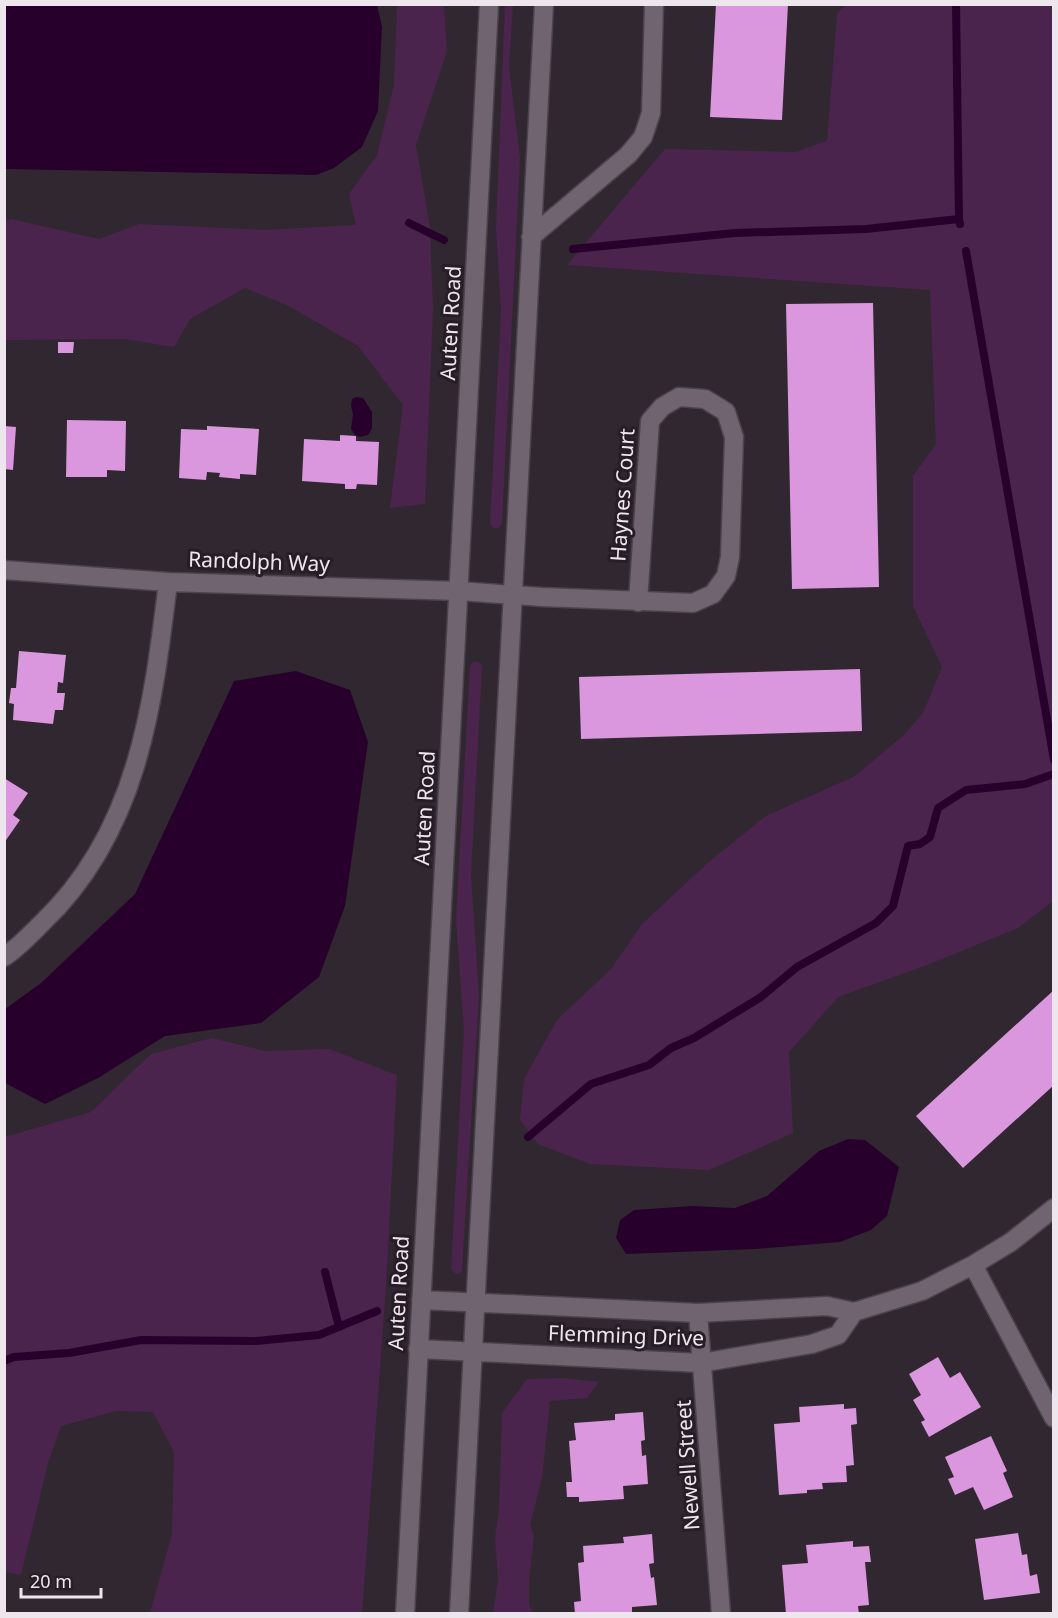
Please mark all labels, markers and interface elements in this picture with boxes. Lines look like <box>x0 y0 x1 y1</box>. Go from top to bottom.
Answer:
street label: Auten Road <box>433 265 467 381</box>
street label: Haynes Court <box>603 427 641 563</box>
street label: Randolph Way <box>188 545 331 577</box>
street label: Auten Road <box>407 750 441 866</box>
street label: Auten Road <box>381 1235 415 1351</box>
street label: Flemming Drive <box>548 1318 705 1352</box>
street label: Newell Street <box>668 1399 706 1531</box>
scale bar <box>21 1561 100 1599</box>
text: 20 m <box>30 1569 72 1593</box>

